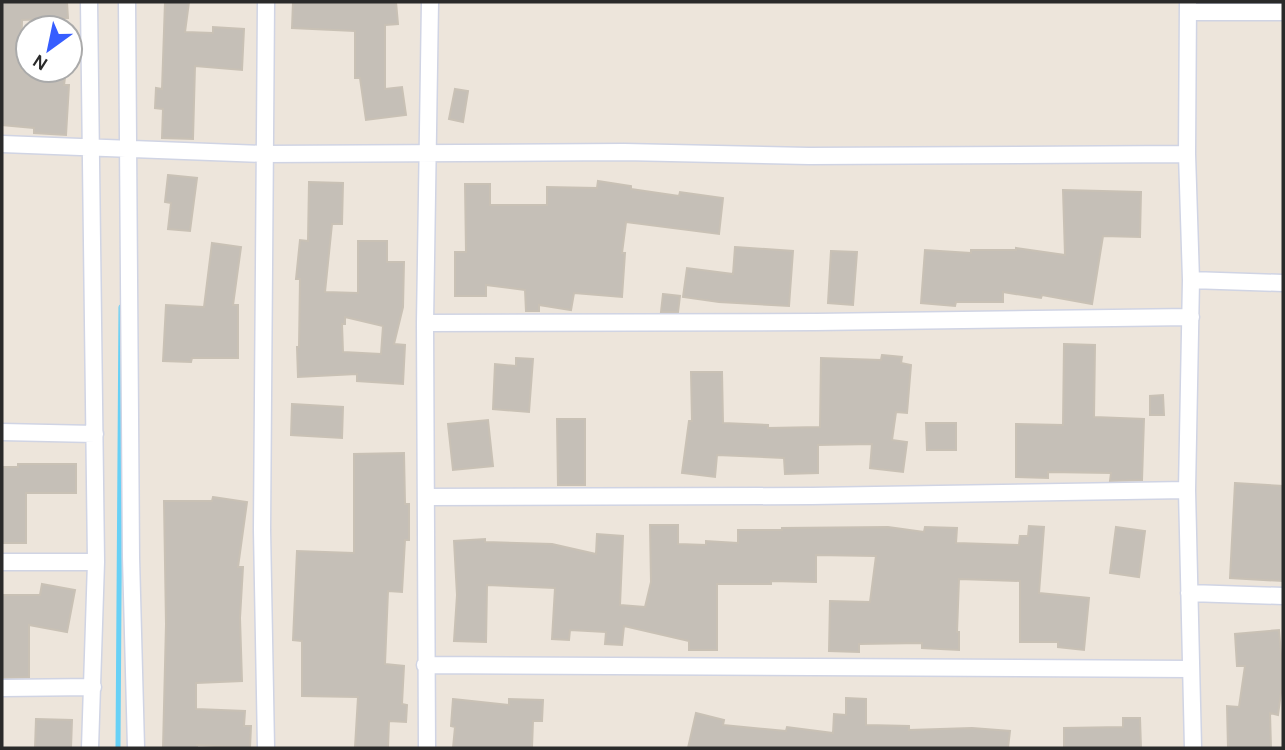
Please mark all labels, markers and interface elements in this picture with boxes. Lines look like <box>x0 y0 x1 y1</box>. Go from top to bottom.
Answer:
north arrow <box>14 14 84 84</box>
text: N <box>29 49 52 75</box>

